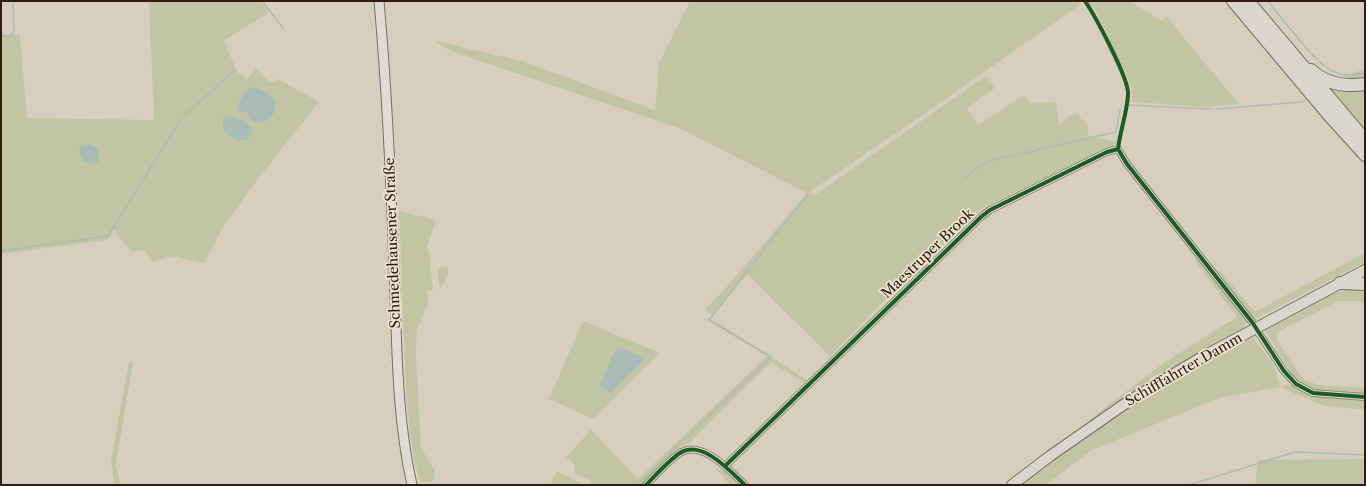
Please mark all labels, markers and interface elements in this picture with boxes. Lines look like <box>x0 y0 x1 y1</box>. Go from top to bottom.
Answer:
street label: Schmedehausener Straße <box>382 157 404 329</box>
street label: Maestruper Brook <box>878 206 978 302</box>
street label: Schifffahrter Damm <box>1122 330 1246 410</box>

